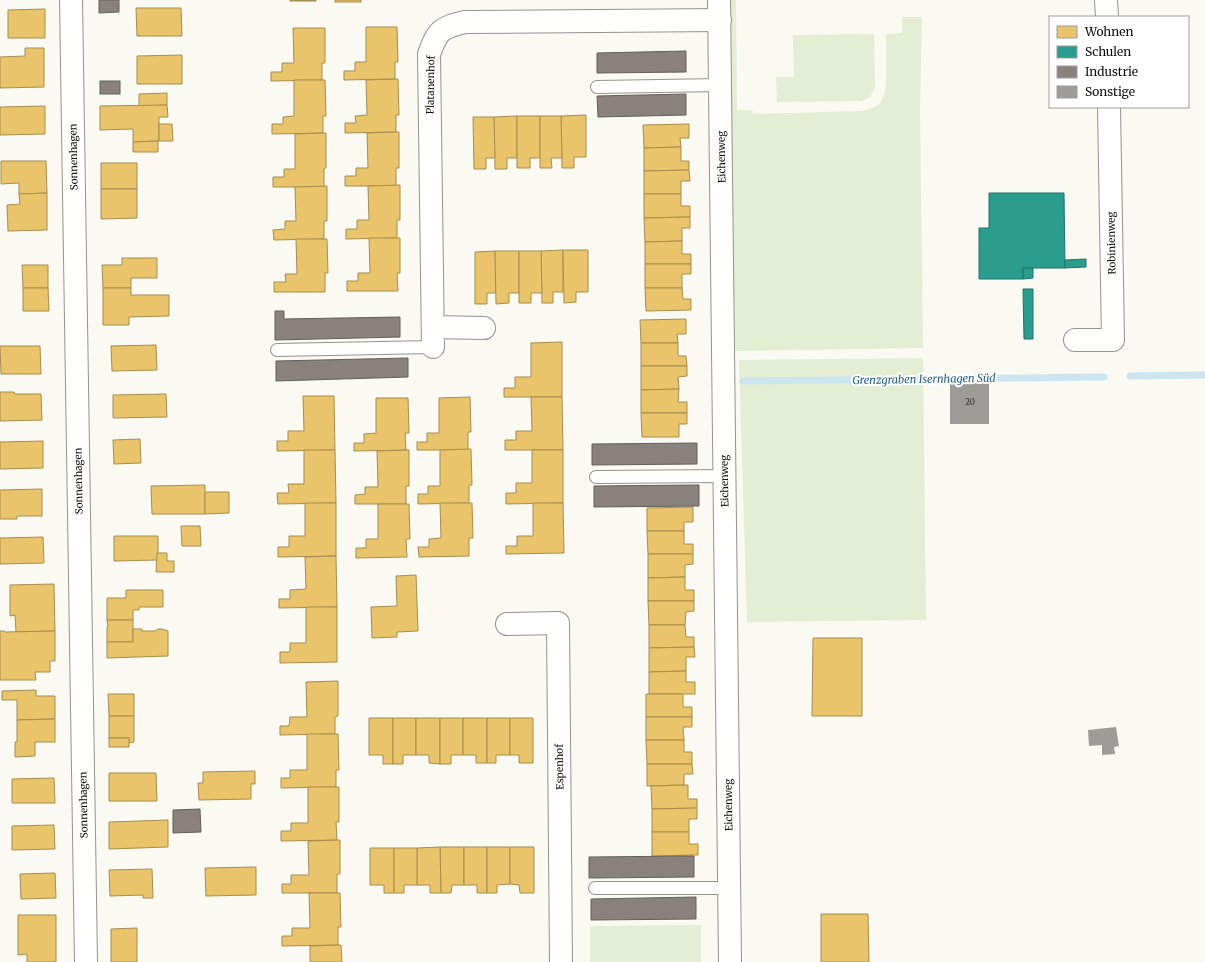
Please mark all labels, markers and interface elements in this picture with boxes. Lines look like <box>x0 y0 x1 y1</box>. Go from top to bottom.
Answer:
legend <box>1049 16 1189 108</box>
text: Wohnen <box>1084 24 1133 39</box>
text: Schulen <box>1085 44 1131 59</box>
street label: Platanenhof <box>423 54 438 114</box>
text: Industrie <box>1085 64 1138 79</box>
text: Sonstige <box>1085 84 1135 99</box>
street label: Sonnenhagen <box>66 123 81 190</box>
street label: Eichenweg <box>715 131 728 183</box>
street label: Robinienweg <box>1104 211 1119 275</box>
water label: Grenzgraben Isernhagen Süd <box>852 371 996 387</box>
house number: 20 <box>965 397 975 407</box>
street label: Sonnenhagen <box>71 447 86 514</box>
street label: Eichenweg <box>718 455 731 507</box>
street label: Espenhof <box>553 743 566 790</box>
street label: Sonnenhagen <box>76 771 91 838</box>
street label: Eichenweg <box>722 779 735 831</box>

